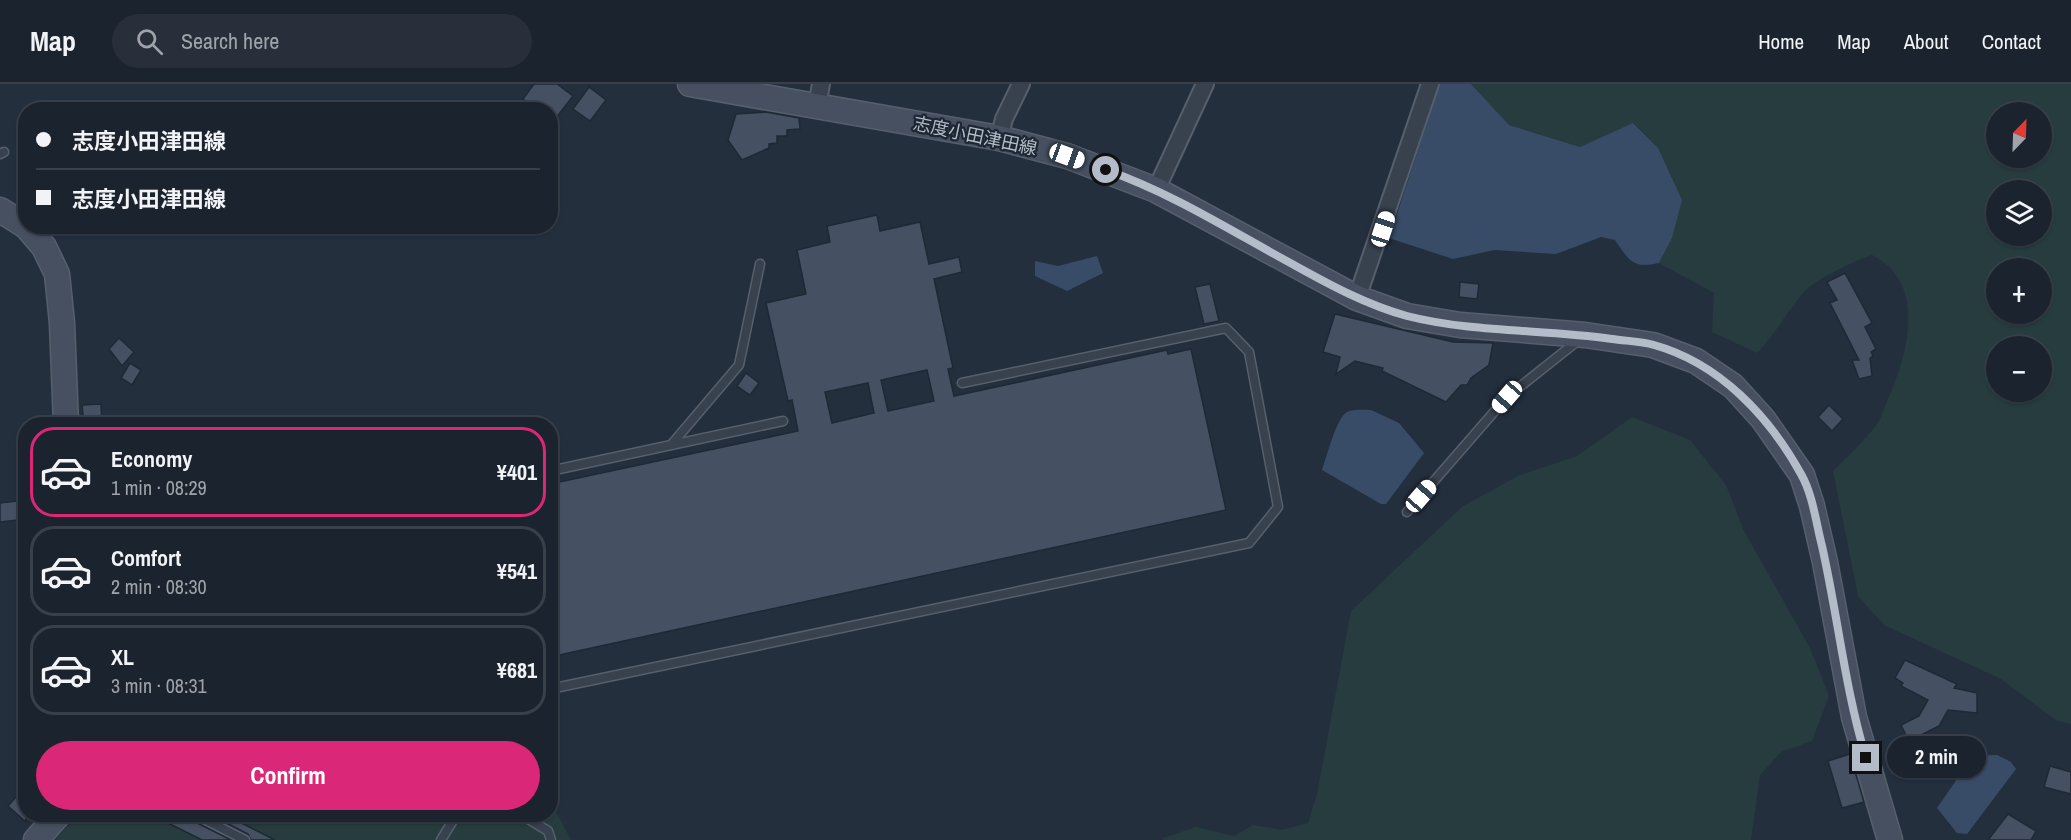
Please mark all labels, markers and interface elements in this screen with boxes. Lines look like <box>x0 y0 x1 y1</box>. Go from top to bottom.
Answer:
search box <box>112 14 532 68</box>
text: Map <box>30 22 76 60</box>
icon: search <box>133 25 166 58</box>
text: Search here <box>181 26 279 56</box>
text: Home <box>1758 27 1804 56</box>
text: Map <box>1837 27 1871 56</box>
text: About <box>1904 27 1949 56</box>
text: Contact <box>1982 27 2041 56</box>
north arrow <box>1986 102 2052 168</box>
map controls <box>1986 102 2052 402</box>
street label: 志度小田津田線 <box>911 110 1039 161</box>
text: 志度小田津田線 <box>72 126 226 156</box>
car <box>1047 141 1087 171</box>
route start <box>1092 156 1119 183</box>
button: layers <box>1986 180 2052 246</box>
text: 志度小田津田線 <box>72 184 226 214</box>
car <box>1369 209 1397 249</box>
button: + <box>1986 258 2052 324</box>
button: − <box>1986 336 2052 402</box>
car <box>1488 378 1526 416</box>
text: Economy <box>111 444 192 474</box>
icon: car <box>39 445 93 499</box>
text: ¥401 <box>497 457 537 487</box>
text: 1 min · 08:29 <box>111 474 207 501</box>
car <box>1402 477 1440 515</box>
text: Comfort <box>111 543 181 573</box>
icon: car <box>39 544 93 598</box>
text: ¥541 <box>497 556 537 586</box>
text: 2 min · 08:30 <box>111 573 207 600</box>
text: XL <box>111 642 134 672</box>
icon: car <box>39 643 93 697</box>
text: ¥681 <box>497 655 537 685</box>
text: 3 min · 08:31 <box>111 672 207 699</box>
callout: 2 min <box>1887 737 1986 779</box>
button: Confirm <box>36 741 540 810</box>
text: 2 min <box>1915 743 1958 770</box>
route end <box>1852 744 1879 771</box>

